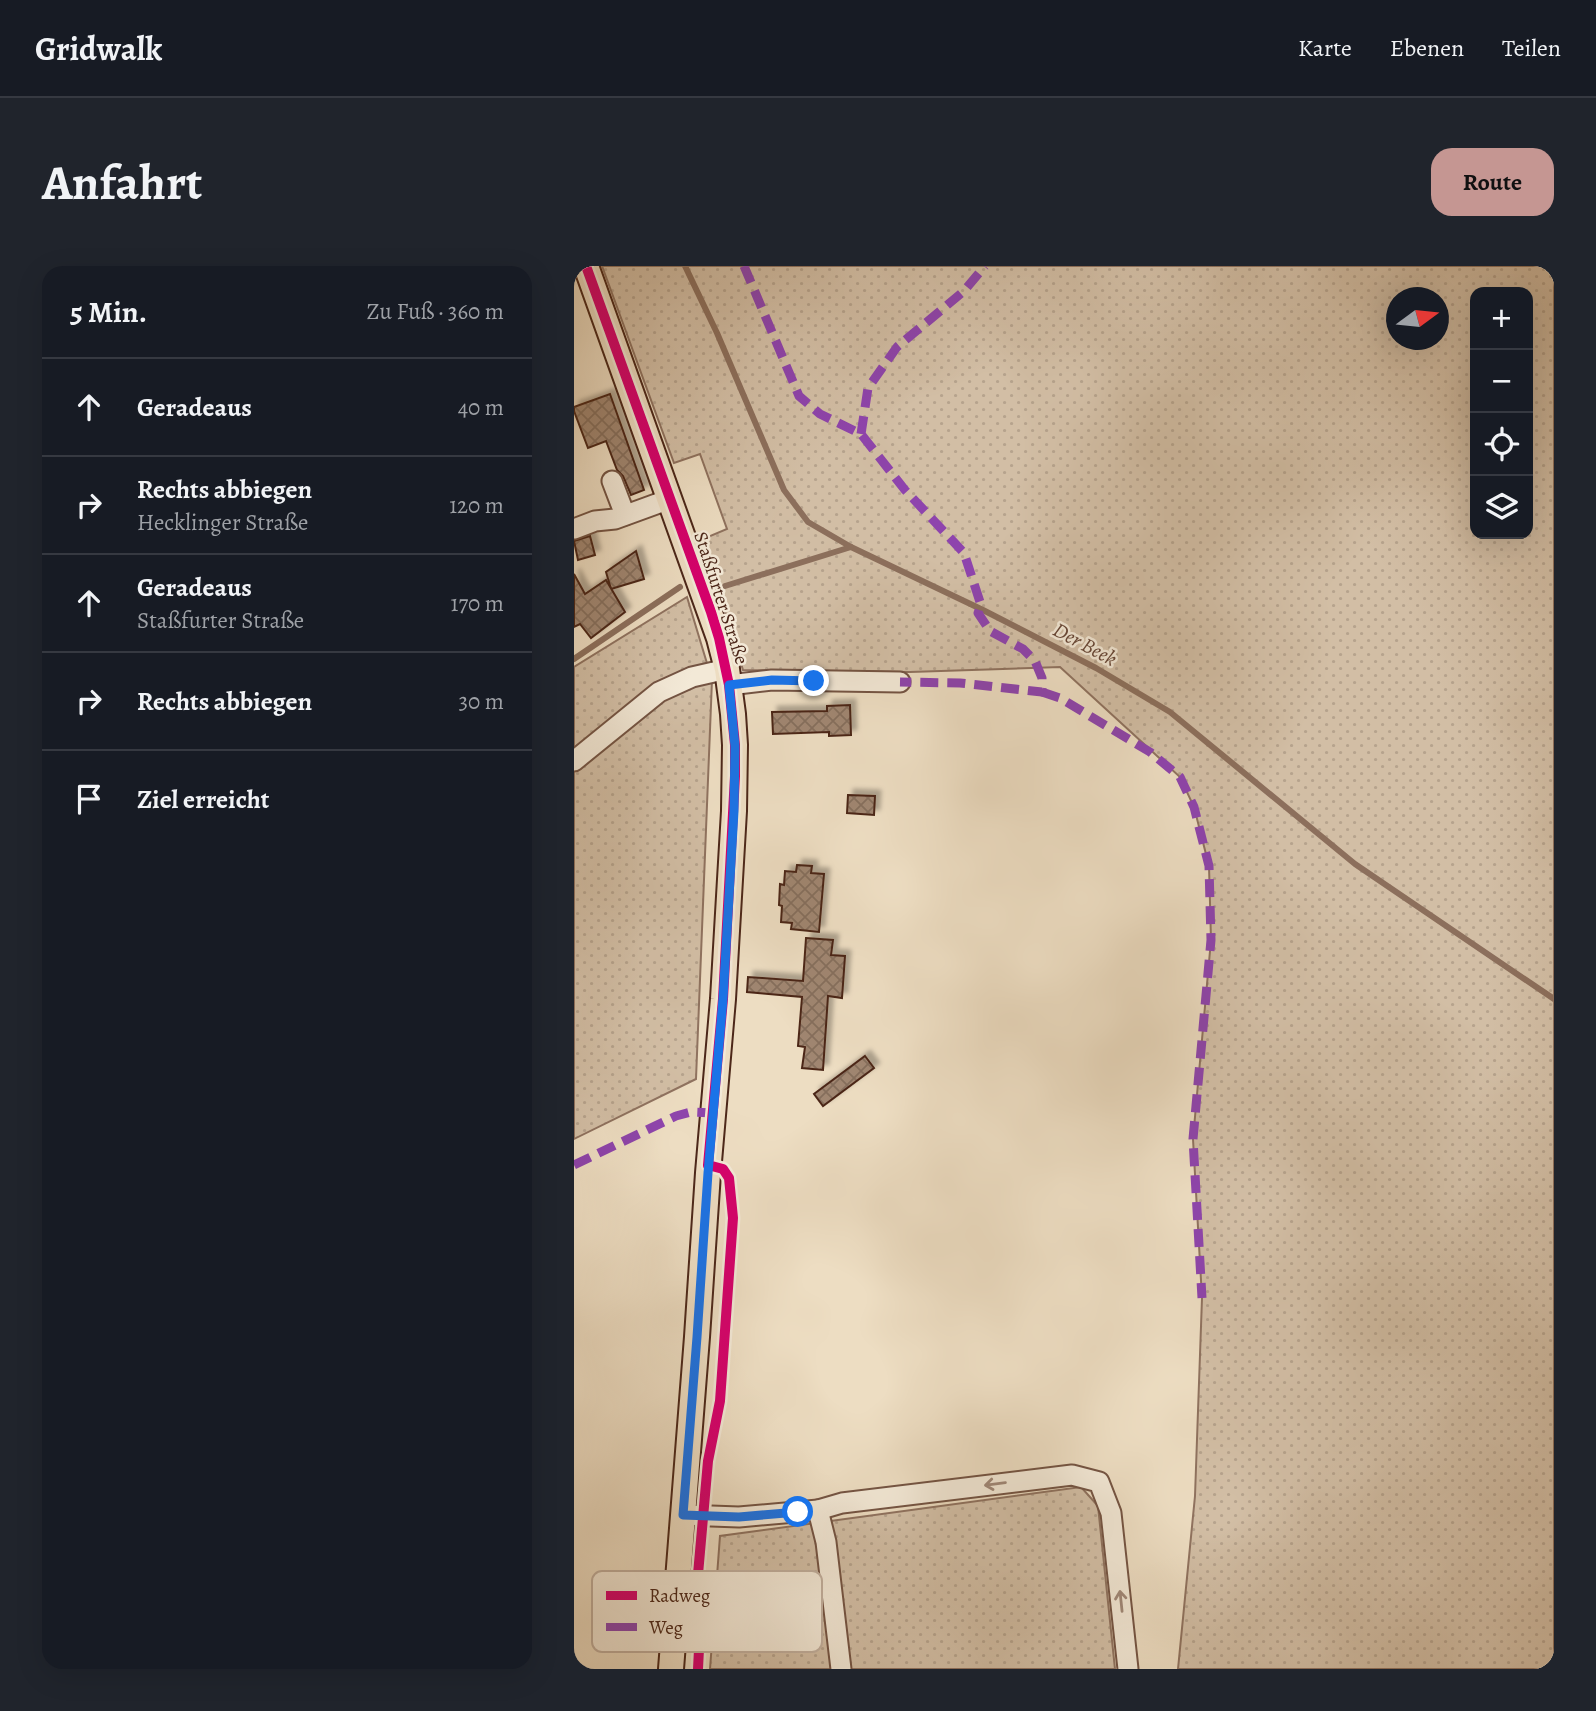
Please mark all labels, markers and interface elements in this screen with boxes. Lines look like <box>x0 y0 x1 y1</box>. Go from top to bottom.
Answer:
text: Gridwalk <box>35 26 162 71</box>
text: Karte <box>1298 32 1352 64</box>
text: Ebenen <box>1390 32 1464 64</box>
text: Teilen <box>1502 32 1561 64</box>
button: Route <box>1431 148 1554 216</box>
text: Anfahrt <box>42 149 202 216</box>
north arrow <box>1386 287 1449 350</box>
map controls <box>1470 287 1533 539</box>
button: + <box>1470 287 1533 350</box>
text: 5 Min. <box>70 292 147 332</box>
text: Zu Fuß · 360 m <box>367 296 504 327</box>
button: − <box>1470 350 1533 413</box>
icon: ahead <box>70 388 108 426</box>
text: Geradeaus <box>137 390 252 425</box>
text: 40 m <box>458 392 504 423</box>
button: locate <box>1470 413 1533 476</box>
text: Rechts abbiegen <box>137 472 312 507</box>
button: layers <box>1470 476 1533 539</box>
icon: right <box>70 486 108 524</box>
text: 120 m <box>449 490 504 521</box>
text: Hecklinger Straße <box>137 507 308 538</box>
street label: Staßfurter Straße <box>687 528 755 668</box>
text: Geradeaus <box>137 570 252 605</box>
icon: ahead <box>70 584 108 622</box>
text: 170 m <box>451 588 504 619</box>
text: Staßfurter Straße <box>137 605 304 636</box>
water label: Der Beek <box>1048 616 1122 672</box>
route end <box>798 665 829 696</box>
icon: right <box>70 682 108 720</box>
text: Rechts abbiegen <box>137 684 312 719</box>
text: 30 m <box>458 686 504 717</box>
icon: arrive <box>70 780 108 818</box>
text: Ziel erreicht <box>137 782 270 817</box>
one-way arrow <box>984 1478 1007 1491</box>
route start <box>782 1496 813 1527</box>
legend <box>592 1571 822 1652</box>
text: Radweg <box>649 1583 711 1609</box>
one-way arrow <box>1114 1590 1127 1613</box>
text: Weg <box>648 1615 684 1641</box>

